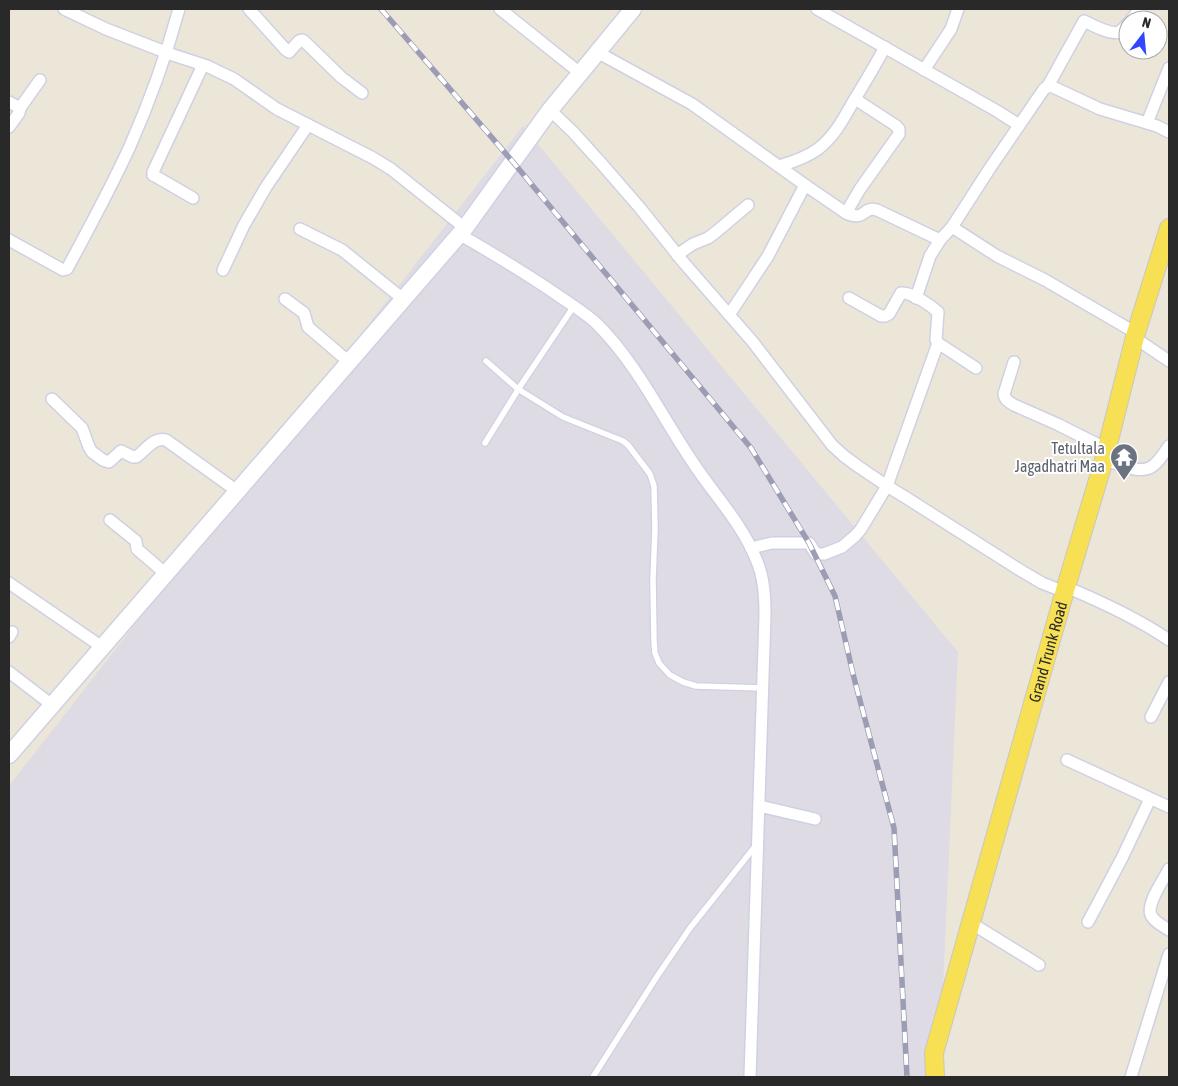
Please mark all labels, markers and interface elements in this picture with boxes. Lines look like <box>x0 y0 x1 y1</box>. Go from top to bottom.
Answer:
north arrow <box>1118 10 1168 60</box>
text: N <box>1140 14 1153 31</box>
place label: Tetultala Jagadhatri Maa <box>1015 439 1105 476</box>
temple icon: Tetultala Jagadhatri Maa <box>1109 442 1139 481</box>
street label: Grand Trunk Road <box>1025 599 1070 704</box>

